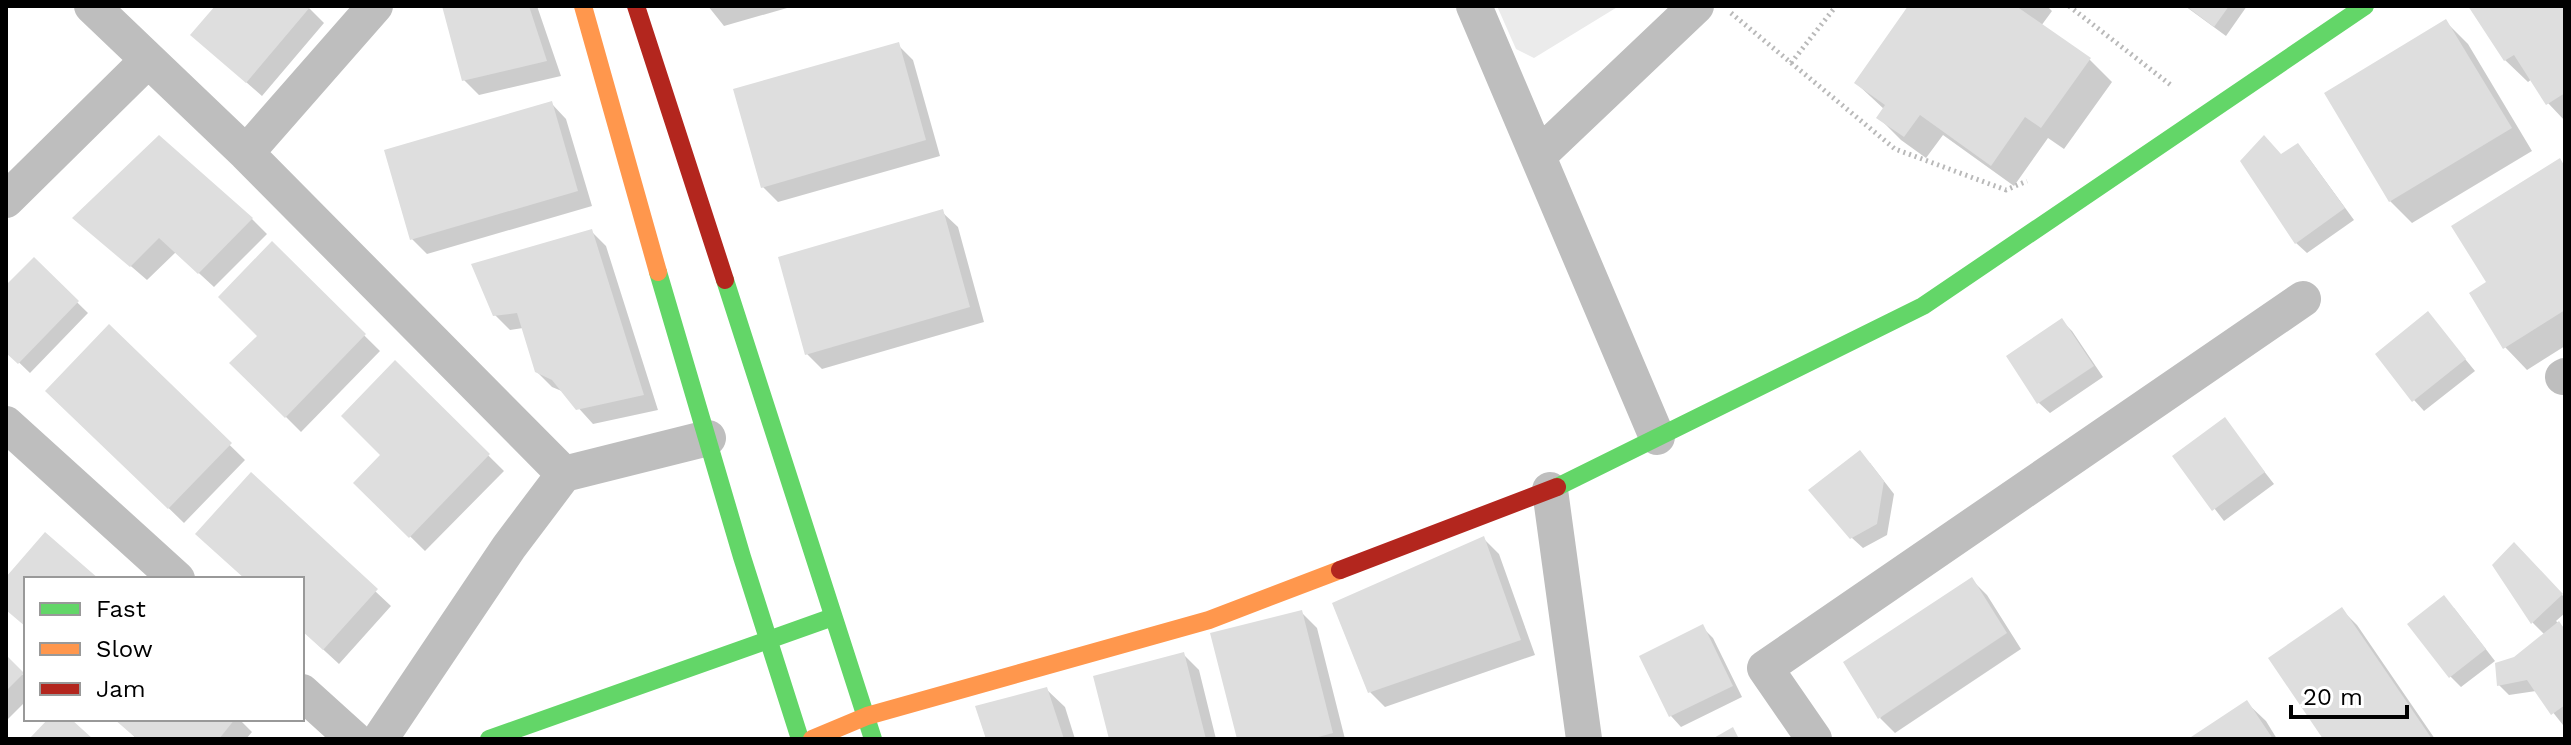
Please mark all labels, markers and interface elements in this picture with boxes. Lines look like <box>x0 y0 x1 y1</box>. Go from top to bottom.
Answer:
legend <box>24 577 304 721</box>
text: Fast <box>96 595 146 623</box>
text: Slow <box>96 635 153 663</box>
scale bar <box>2291 669 2407 719</box>
text: Jam <box>96 675 146 703</box>
text: 20 m <box>2303 683 2363 711</box>

